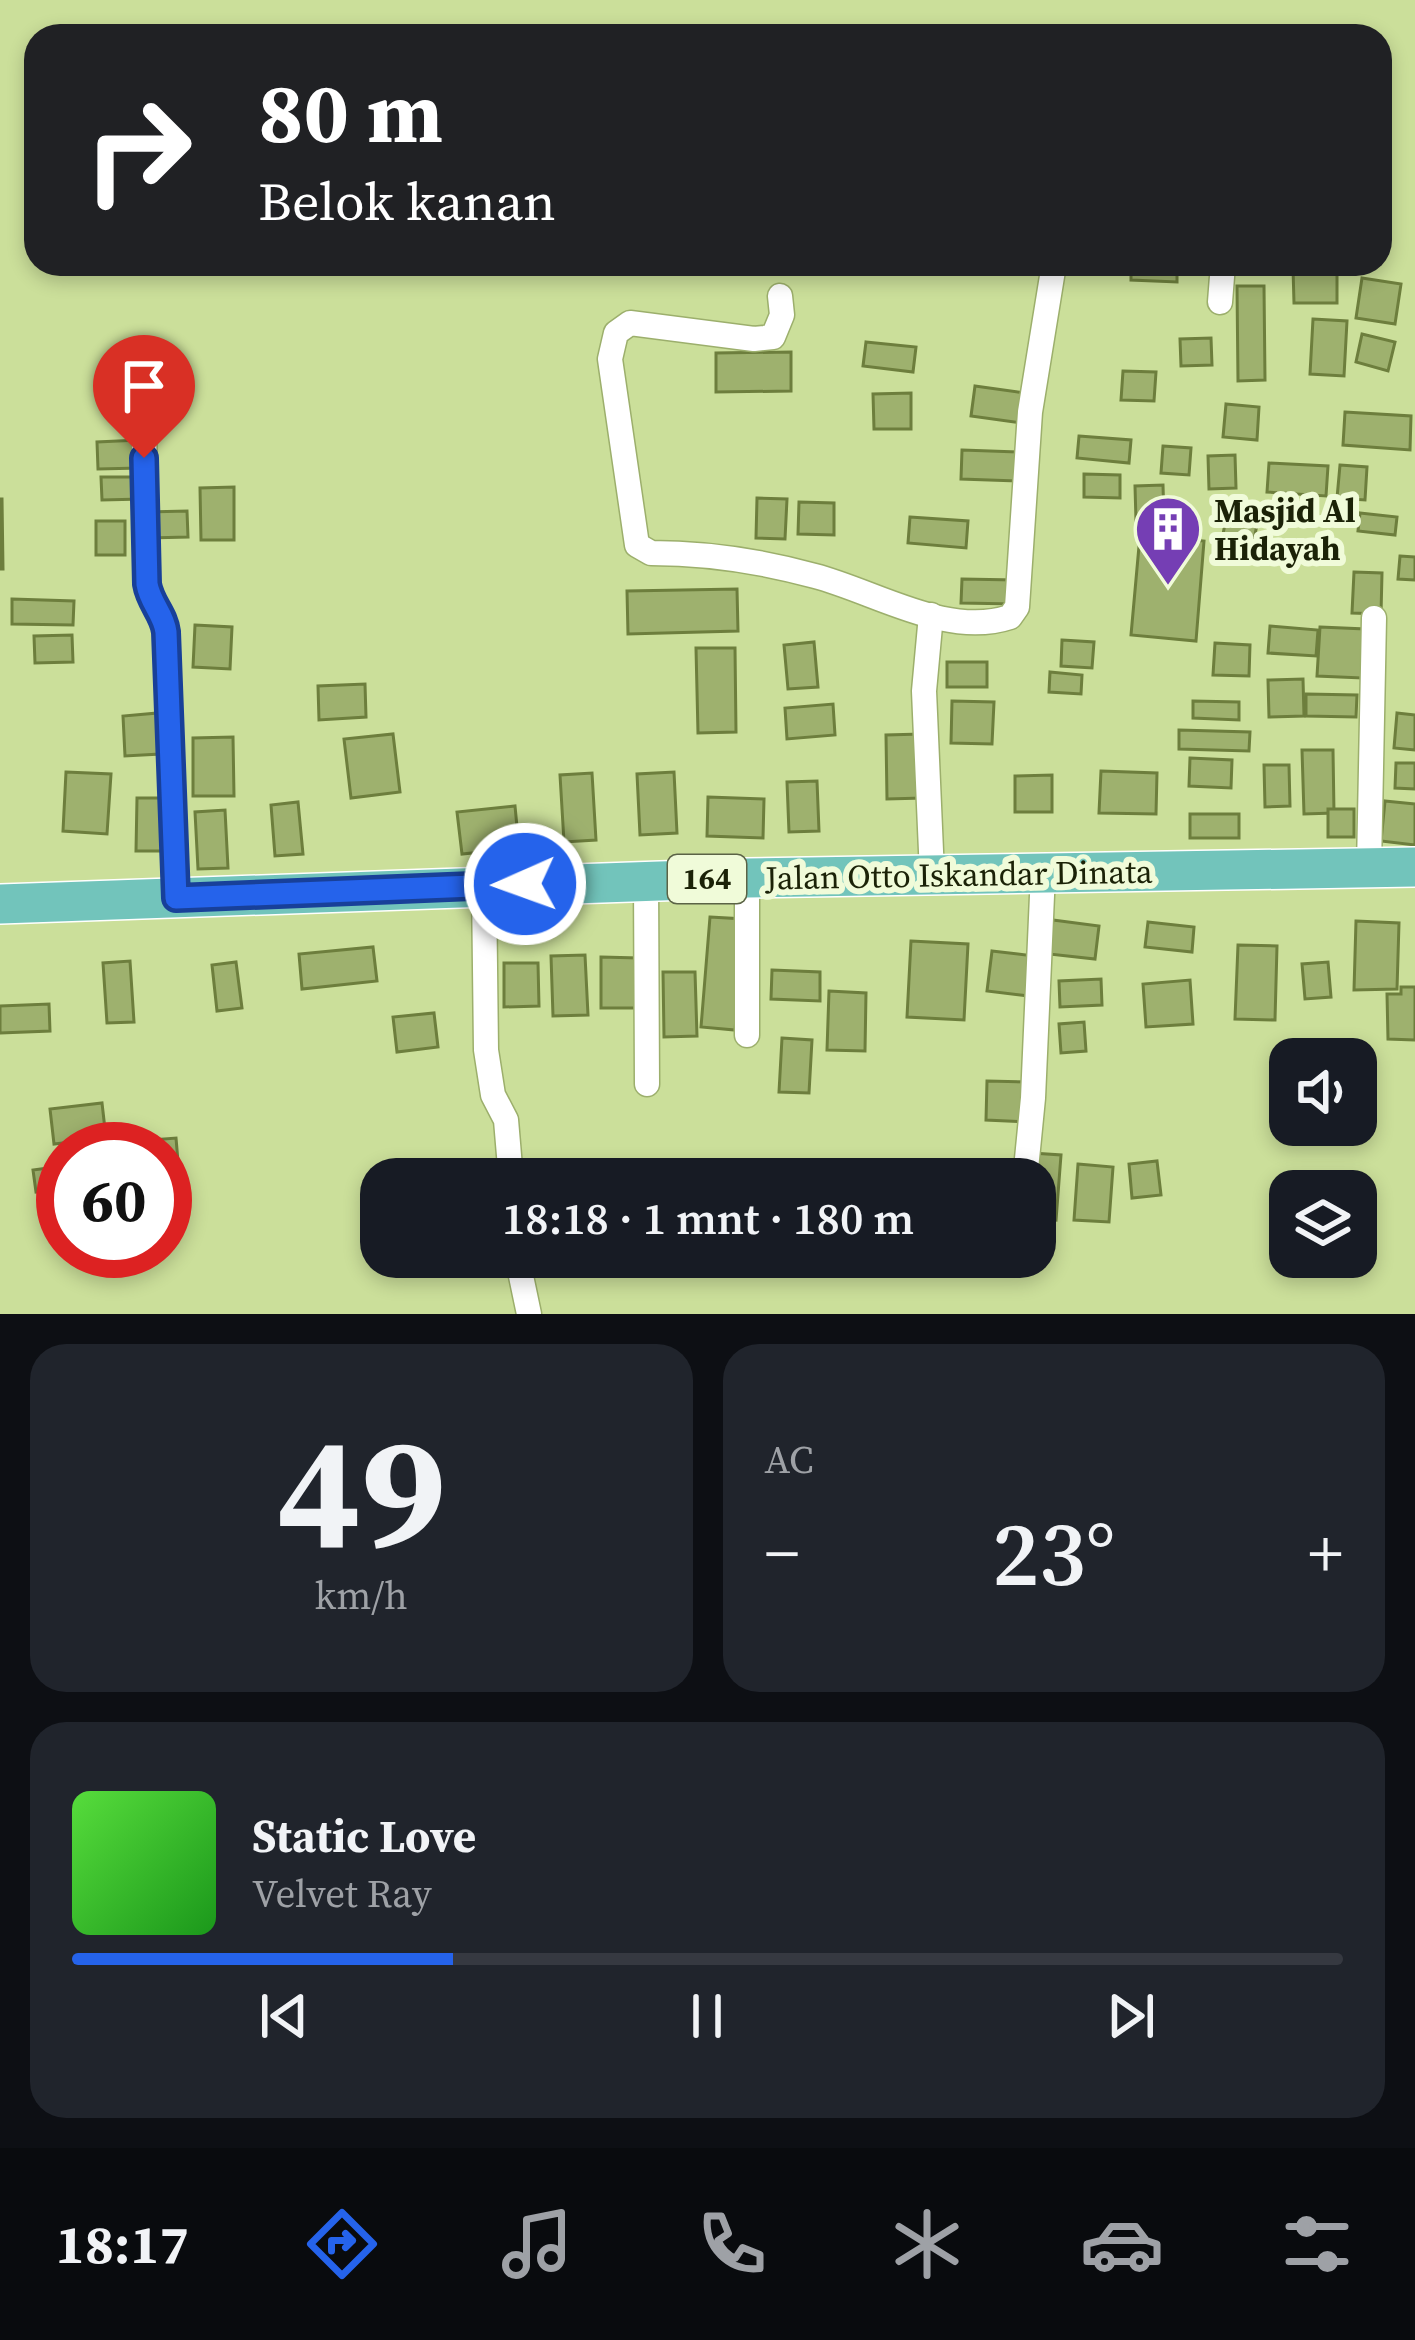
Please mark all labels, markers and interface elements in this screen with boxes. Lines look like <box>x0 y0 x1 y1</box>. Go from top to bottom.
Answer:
text: 80 m <box>258 55 443 170</box>
icon: right <box>60 72 216 228</box>
text: Belok kanan <box>258 164 556 238</box>
pin <box>93 335 195 458</box>
icon: arrive <box>111 353 177 419</box>
place label: Masjid Al Hidayah <box>1214 488 1356 571</box>
building icon: Masjid Al Hidayah <box>1133 494 1203 588</box>
position arrow <box>462 821 588 947</box>
street label: Jalan Otto Iskandar Dinata <box>764 849 1153 900</box>
road number: 164 <box>668 855 746 903</box>
map controls <box>1269 1038 1377 1278</box>
button: sound <box>1269 1038 1377 1146</box>
speed limit sign: 60 <box>36 1122 192 1278</box>
button: layers <box>1269 1170 1377 1278</box>
text: 18:18 · 1 mnt · 180 m <box>502 1187 914 1249</box>
text: 49 <box>277 1384 446 1598</box>
text: AC <box>765 1433 813 1486</box>
text: 23° <box>992 1492 1115 1615</box>
text: − <box>765 1508 799 1598</box>
text: + <box>1308 1508 1343 1598</box>
text: km/h <box>315 1569 408 1622</box>
text: Static Love <box>252 1805 476 1867</box>
text: Velvet Ray <box>252 1867 432 1920</box>
icon: previous <box>251 1983 317 2049</box>
icon: pause <box>674 1983 740 2049</box>
icon: next <box>1098 1983 1164 2049</box>
icon: directions <box>300 2202 384 2286</box>
icon: music <box>495 2202 579 2286</box>
icon: phone <box>690 2202 774 2286</box>
icon: climate <box>885 2202 969 2286</box>
icon: car <box>1080 2202 1164 2286</box>
icon: filters <box>1275 2202 1359 2286</box>
text: 18:17 <box>56 2207 189 2281</box>

